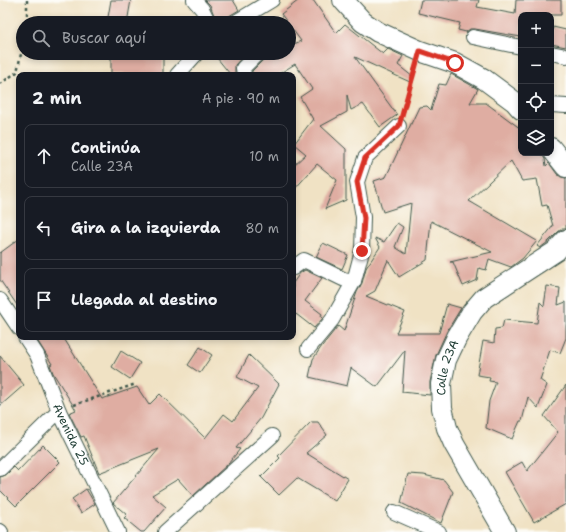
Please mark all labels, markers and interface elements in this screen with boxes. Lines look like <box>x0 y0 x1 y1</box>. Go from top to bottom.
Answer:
map controls <box>518 12 554 156</box>
button: + <box>518 12 554 48</box>
search box <box>16 16 296 60</box>
icon: search <box>30 27 52 49</box>
text: Buscar aquí <box>62 28 146 48</box>
button: − <box>518 48 554 84</box>
route start <box>446 54 464 72</box>
button: locate <box>518 84 554 120</box>
text: 2 min <box>32 87 82 109</box>
text: A pie · 90 m <box>202 90 280 107</box>
button: layers <box>518 120 554 156</box>
text: Continúa <box>71 138 140 158</box>
icon: ahead <box>33 145 55 167</box>
text: 10 m <box>249 148 279 165</box>
text: Calle 23A <box>71 158 133 175</box>
icon: left <box>33 217 55 239</box>
text: Gira a la izquierda <box>71 218 220 238</box>
text: 80 m <box>245 220 279 237</box>
route end <box>353 242 371 260</box>
icon: arrive <box>33 289 55 311</box>
text: Llegada al destino <box>71 290 218 310</box>
street label: Calle 23A <box>433 337 463 396</box>
street label: Avenida 25 <box>49 401 92 468</box>

